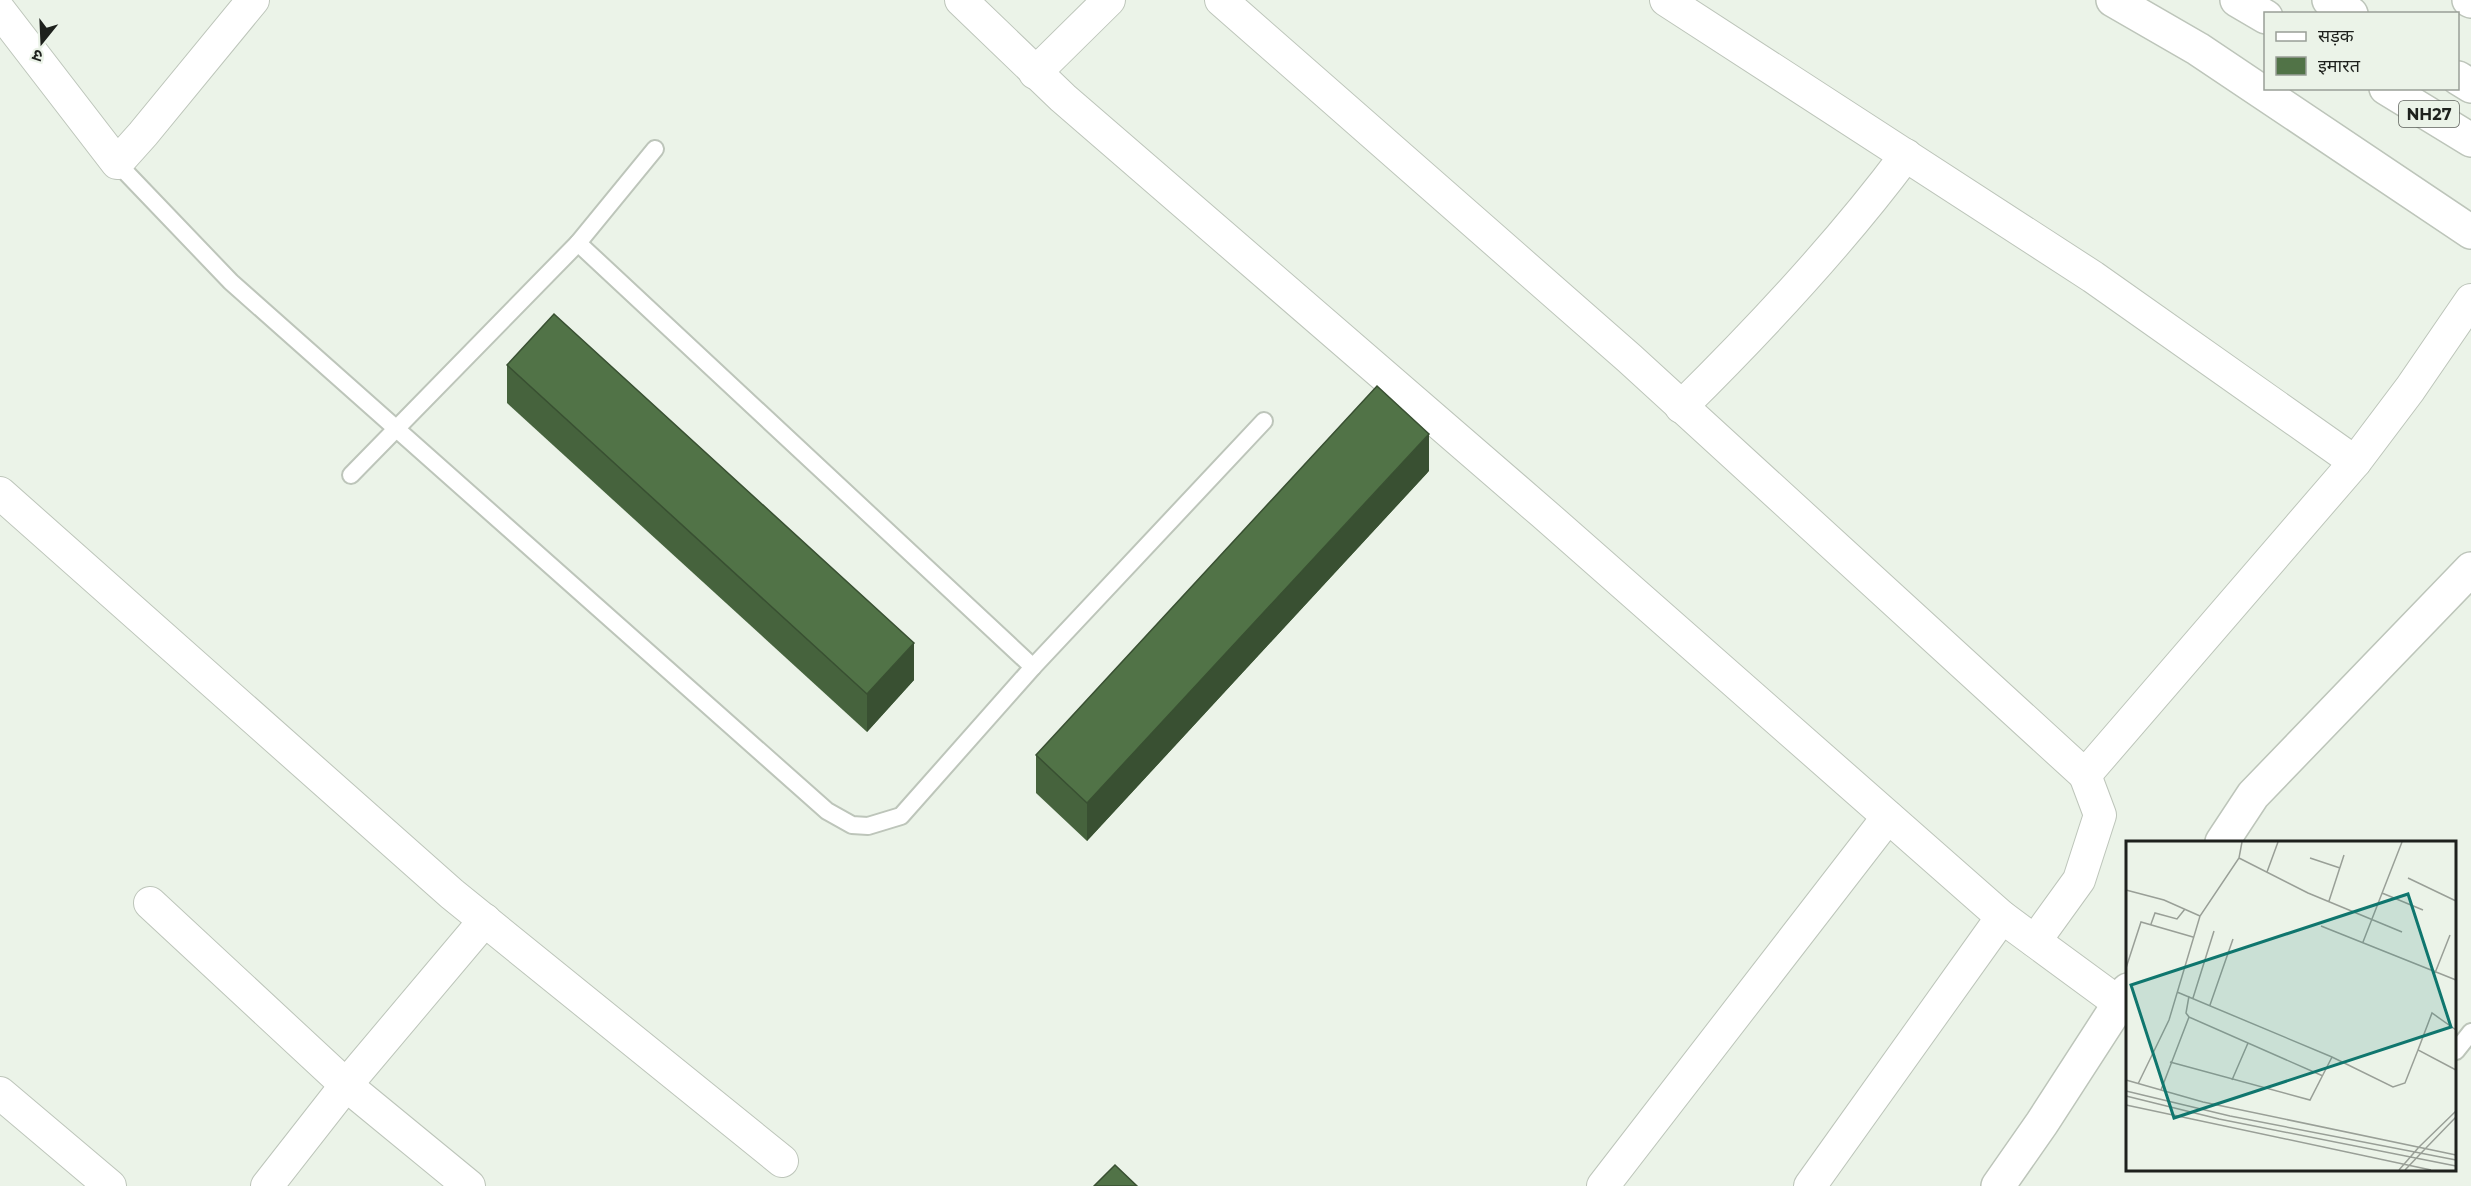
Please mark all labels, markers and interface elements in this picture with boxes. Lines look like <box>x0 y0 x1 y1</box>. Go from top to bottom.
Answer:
north arrow <box>12 12 72 72</box>
legend <box>2264 12 2459 90</box>
text: सड़क <box>2318 25 2355 47</box>
text: उ <box>30 45 45 66</box>
text: इमारत <box>2318 55 2361 77</box>
road number: NH27 <box>2399 101 2459 127</box>
inset map <box>2126 841 2456 1171</box>

